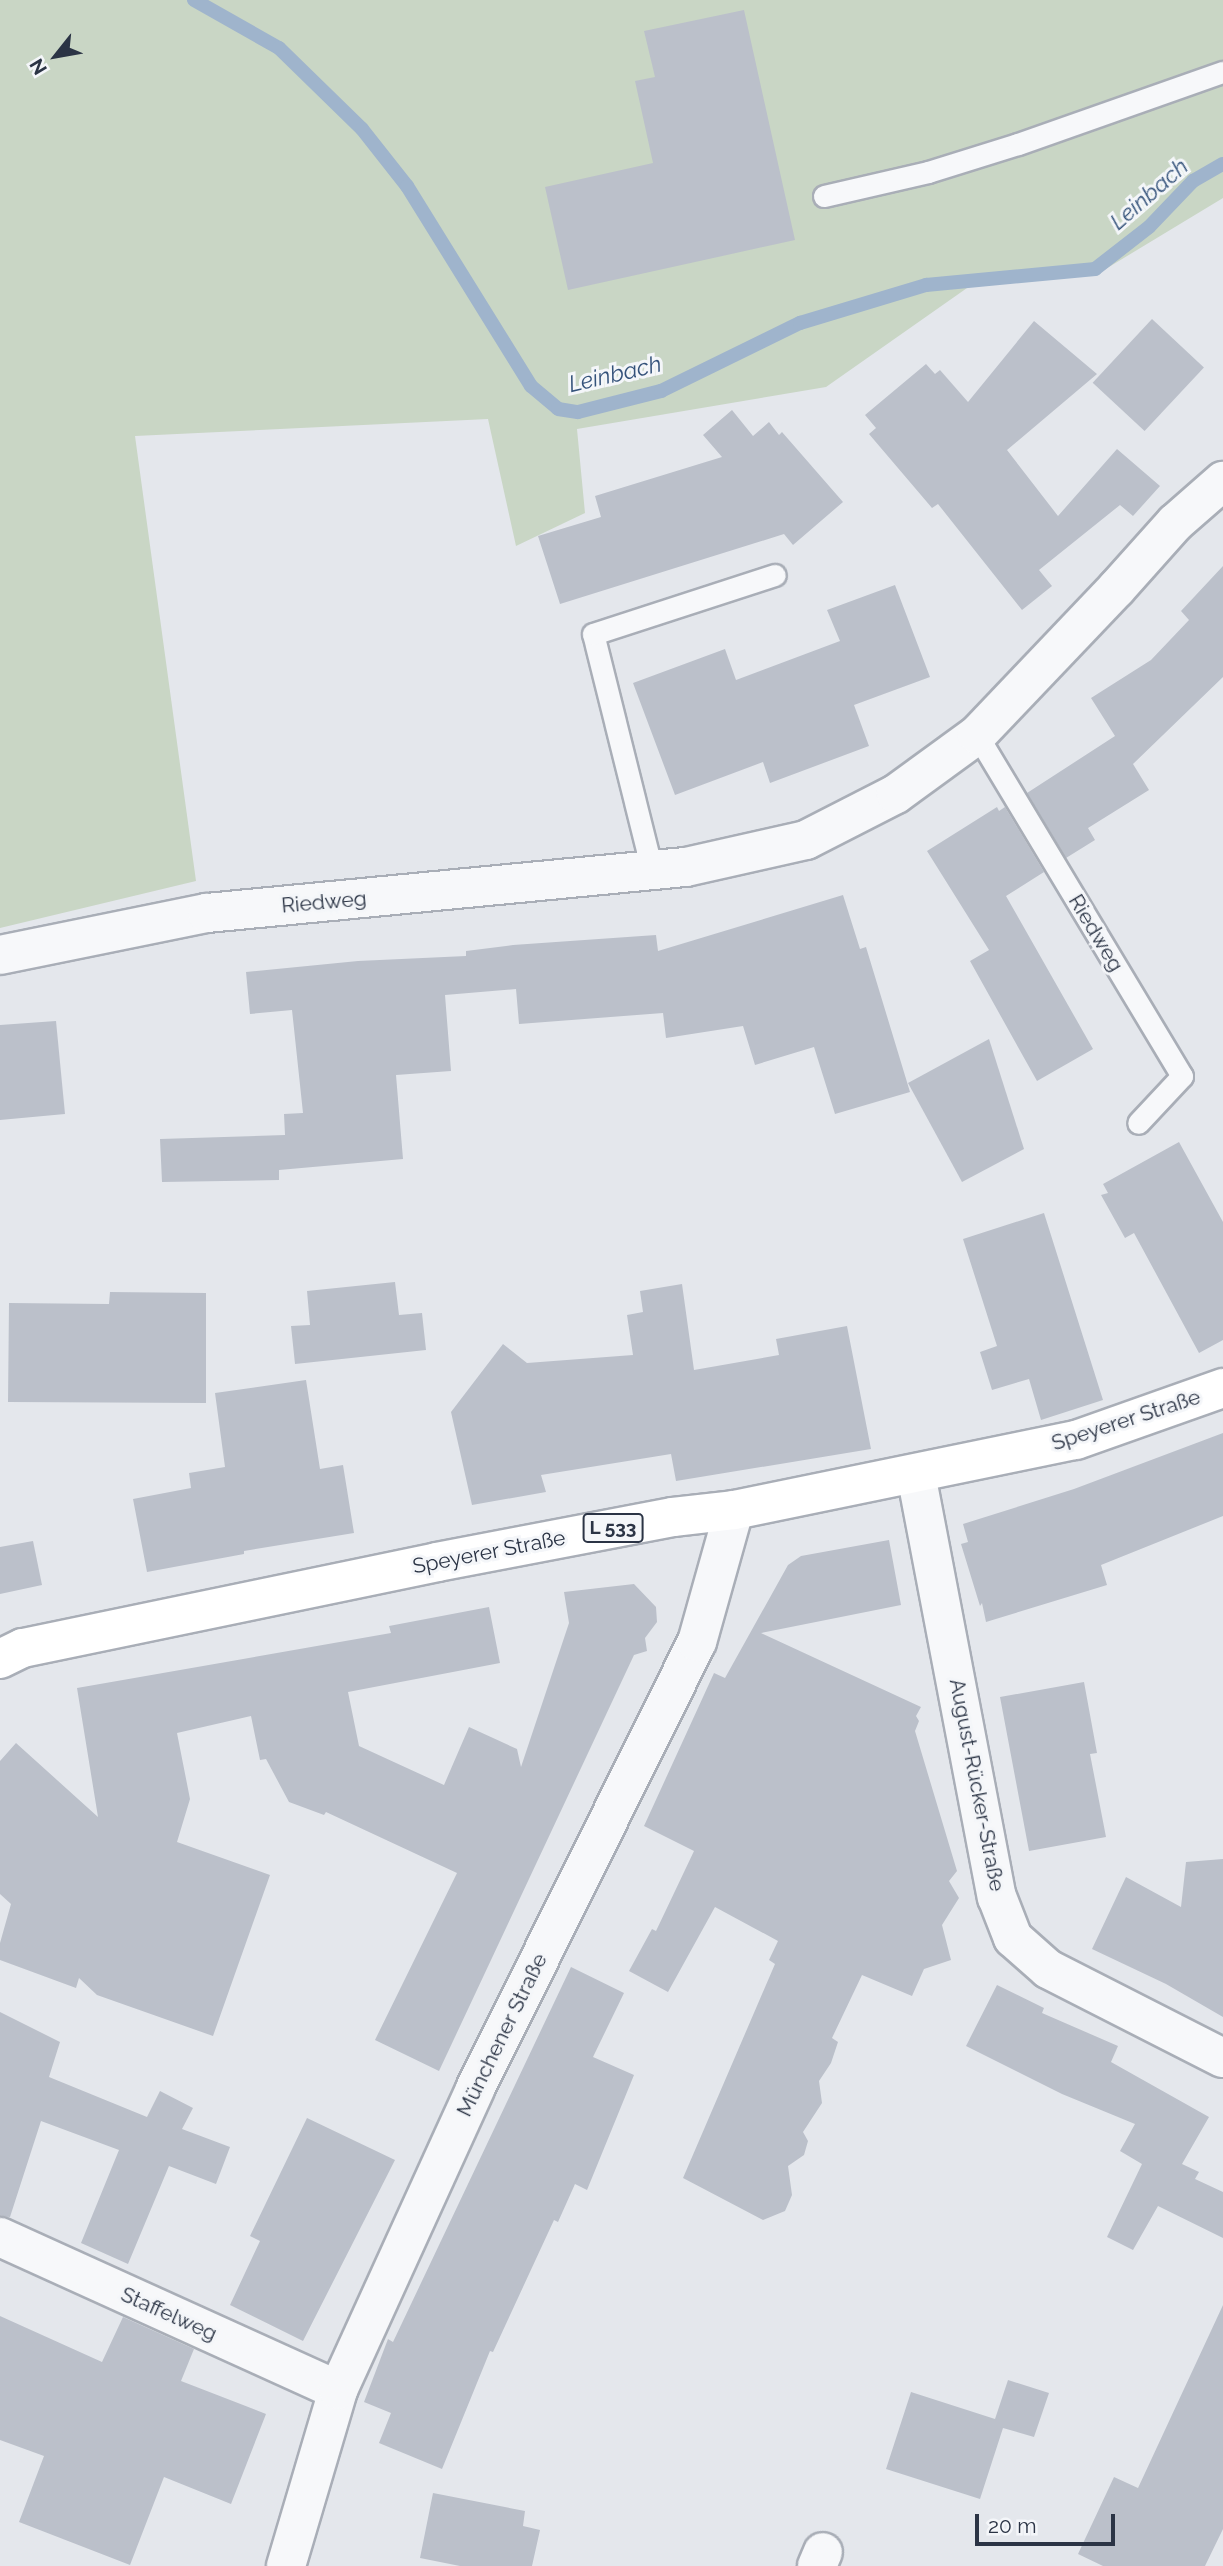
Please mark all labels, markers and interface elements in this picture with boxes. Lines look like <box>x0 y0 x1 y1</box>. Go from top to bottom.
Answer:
north arrow <box>21 21 91 91</box>
text: N <box>25 55 51 79</box>
water label: Leinbach <box>1104 153 1194 235</box>
water label: Leinbach <box>566 350 664 398</box>
street label: Riedweg <box>280 886 368 918</box>
street label: Riedweg <box>1063 890 1129 976</box>
street label: Speyerer Straße <box>1048 1384 1204 1456</box>
road number: L 533 <box>582 1512 644 1544</box>
street label: Speyerer Straße <box>410 1525 568 1579</box>
street label: August-Rücker-Straße <box>944 1677 1010 1893</box>
street label: Münchener Straße <box>451 1949 553 2121</box>
street label: Staffelweg <box>117 2282 221 2346</box>
scale bar <box>978 2500 1118 2544</box>
text: 20 m <box>988 2513 1036 2538</box>

